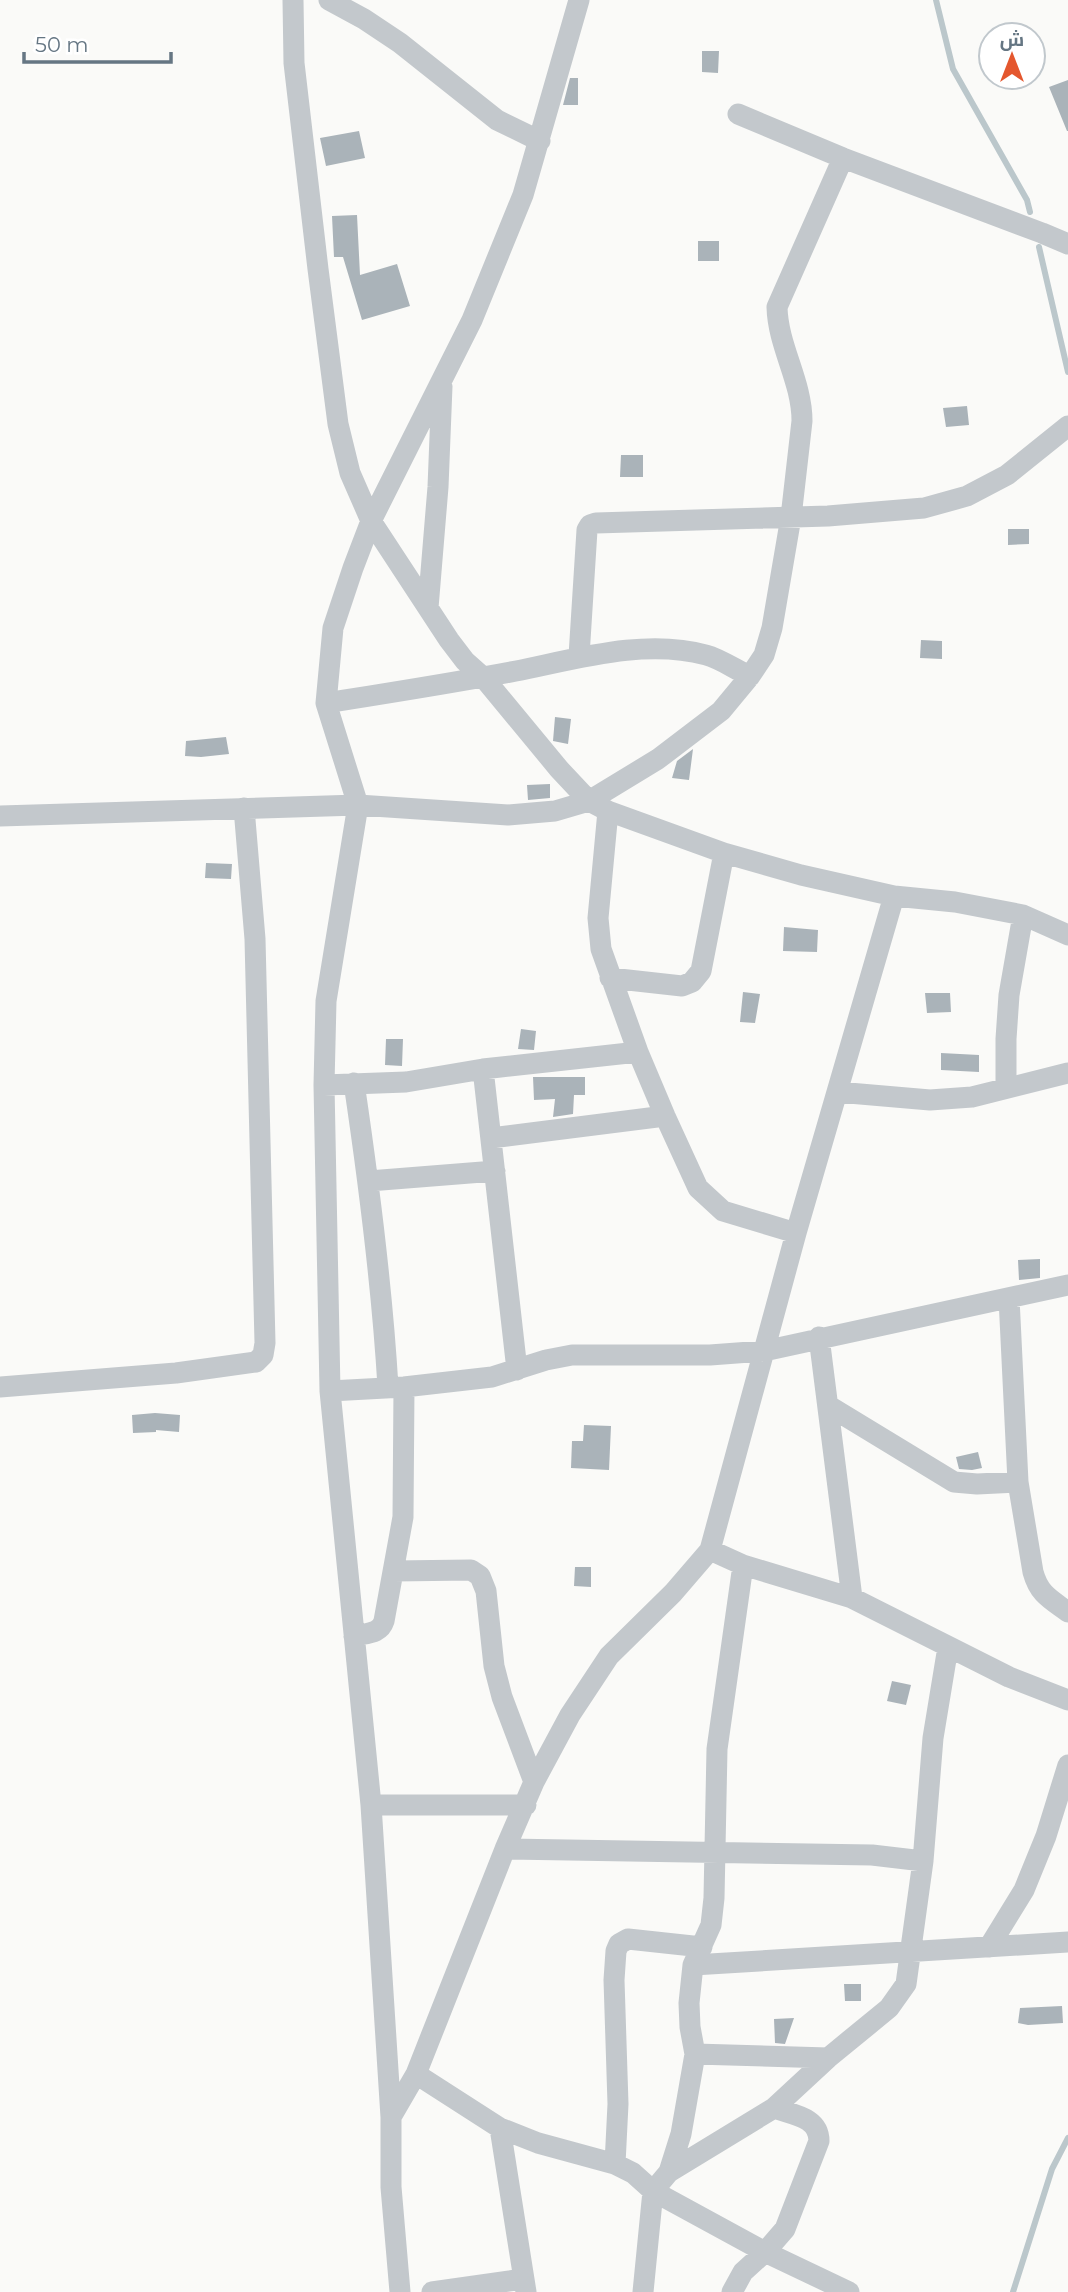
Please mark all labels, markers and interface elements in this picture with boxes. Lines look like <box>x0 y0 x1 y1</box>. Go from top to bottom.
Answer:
scale bar <box>24 21 172 65</box>
north arrow <box>977 21 1047 91</box>
text: ش <box>1000 28 1024 51</box>
text: 50 m <box>35 32 89 57</box>

